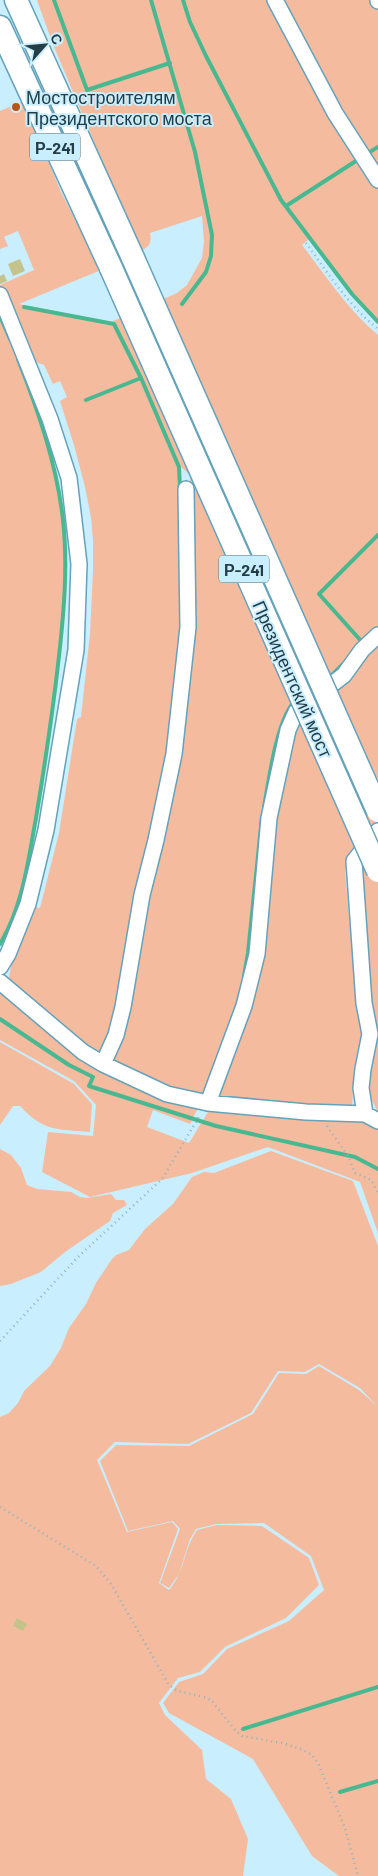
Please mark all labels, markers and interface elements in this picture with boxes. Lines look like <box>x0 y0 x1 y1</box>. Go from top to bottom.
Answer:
north arrow <box>20 20 70 70</box>
text: С <box>47 31 67 47</box>
place label: Мостостроителям Президентского моста <box>26 86 213 129</box>
marker: Мостостроителям Президентского моста <box>10 101 22 113</box>
road number: Р-241 <box>30 134 80 160</box>
road number: Р-241 <box>219 556 269 582</box>
street label: Президентский мост <box>248 597 338 761</box>

